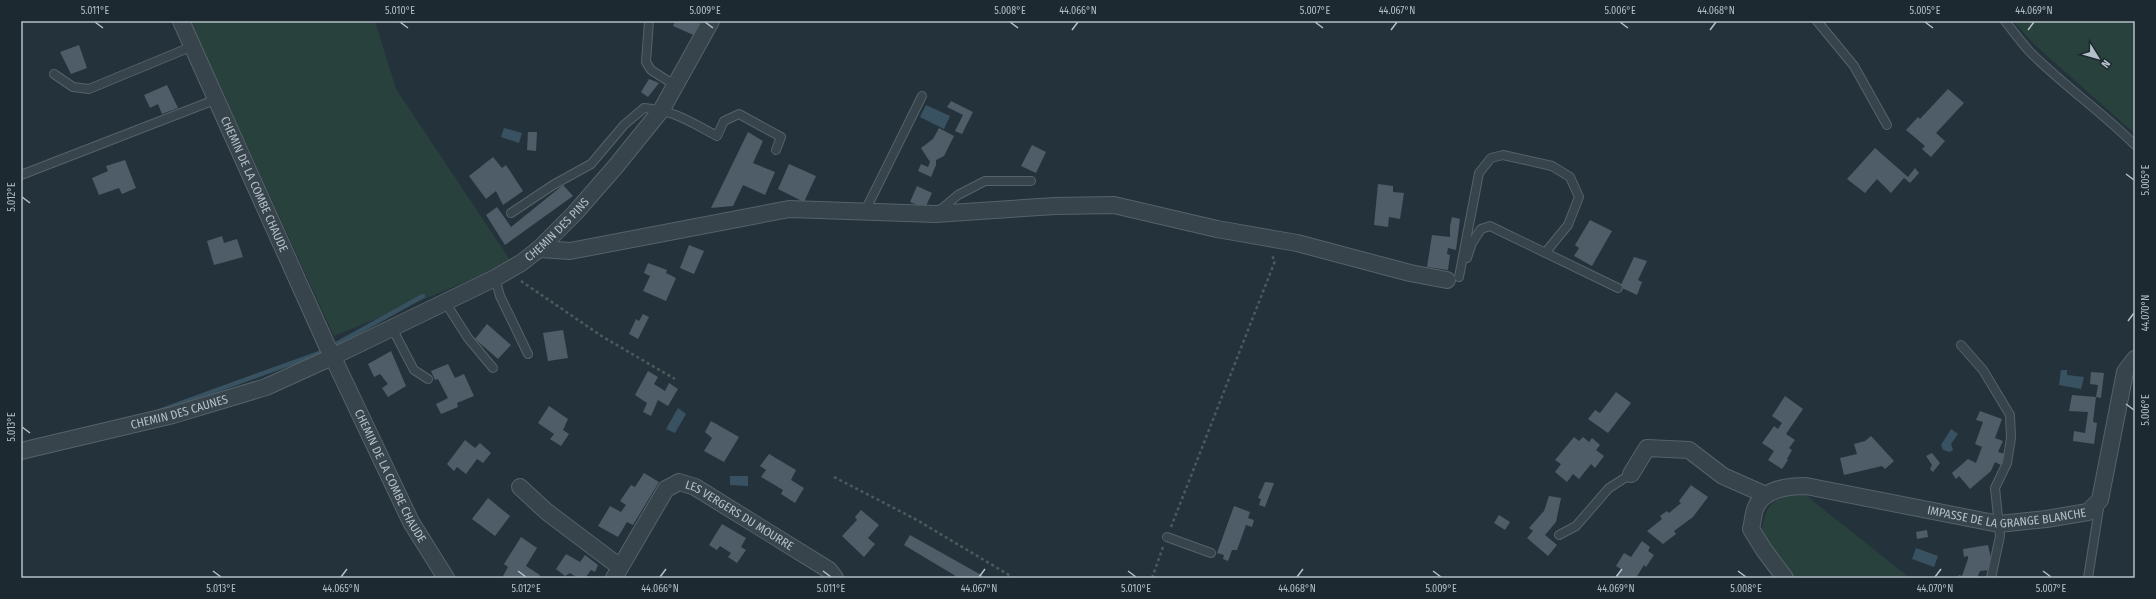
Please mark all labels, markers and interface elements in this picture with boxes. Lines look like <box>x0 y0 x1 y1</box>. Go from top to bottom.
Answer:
text: 5.011°E <box>81 5 110 17</box>
text: 5.010°E <box>385 5 415 17</box>
text: 5.009°E <box>689 5 721 17</box>
text: 5.008°E <box>994 5 1026 17</box>
text: 44.066°N <box>1059 5 1097 17</box>
text: 5.007°E <box>1300 5 1330 17</box>
text: 44.067°N <box>1379 5 1415 17</box>
text: 5.006°E <box>1604 5 1636 17</box>
text: 44.068°N <box>1697 5 1735 17</box>
text: 5.005°E <box>1910 5 1941 17</box>
text: 44.069°N <box>2015 5 2053 17</box>
north arrow <box>2078 38 2118 78</box>
text: N <box>2098 57 2113 70</box>
street label: CHEMIN DE LA COMBE CHAUDE <box>218 114 291 254</box>
text: 5.005°E <box>2140 164 2152 195</box>
text: 5.012°E <box>6 182 18 212</box>
street label: CHEMIN DES PINS <box>522 195 592 264</box>
text: 44.070°N <box>2140 295 2152 331</box>
street label: CHEMIN DES CAUNES <box>129 392 230 432</box>
text: 5.006°E <box>2140 394 2152 426</box>
street label: CHEMIN DE LA COMBE CHAUDE <box>352 407 429 546</box>
text: 5.013°E <box>6 412 18 442</box>
street label: LES VERGERS DU MOURRE <box>684 477 796 553</box>
street label: IMPASSE DE LA GRANGE BLANCHE <box>1926 503 2088 531</box>
text: 5.013°E <box>206 583 236 595</box>
text: 44.065°N <box>322 583 360 595</box>
text: 5.012°E <box>511 583 541 595</box>
text: 44.066°N <box>641 583 679 595</box>
text: 5.011°E <box>817 583 846 595</box>
text: 44.067°N <box>961 583 997 595</box>
text: 5.010°E <box>1121 583 1151 595</box>
text: 44.068°N <box>1278 583 1316 595</box>
text: 5.009°E <box>1425 583 1457 595</box>
text: 44.069°N <box>1597 583 1635 595</box>
text: 5.008°E <box>1730 583 1762 595</box>
text: 44.070°N <box>1917 583 1953 595</box>
text: 5.007°E <box>2036 583 2066 595</box>

